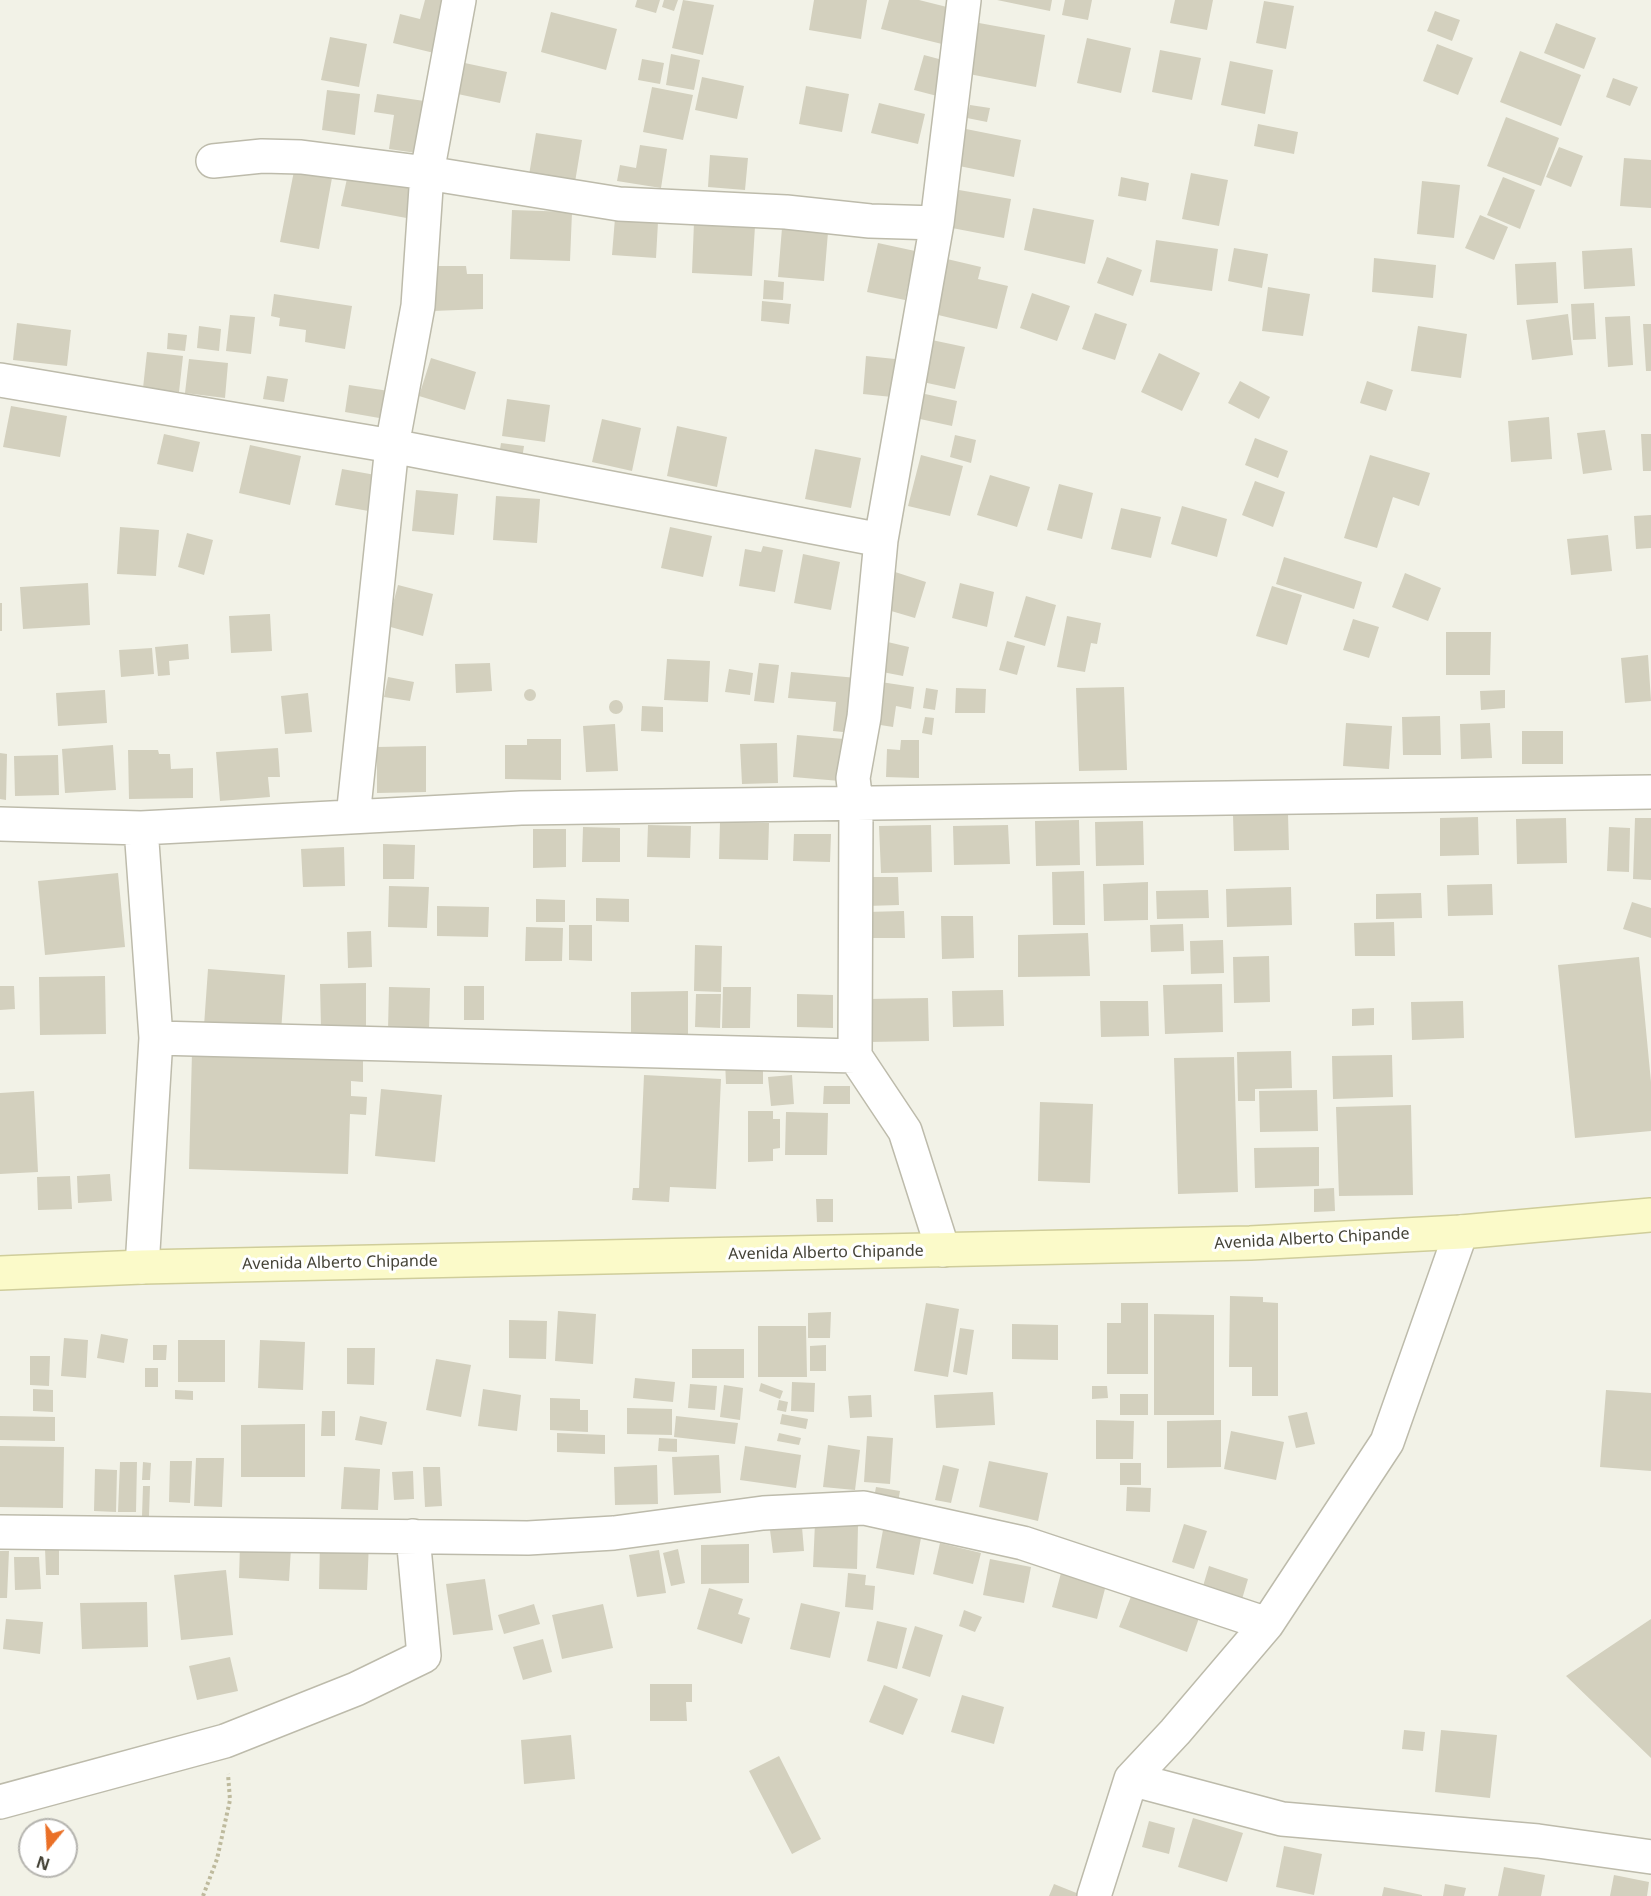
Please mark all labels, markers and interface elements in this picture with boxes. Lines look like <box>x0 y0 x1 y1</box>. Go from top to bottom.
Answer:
street label: Avenida Alberto Chipande <box>1214 1224 1410 1254</box>
street label: Avenida Alberto Chipande <box>728 1242 924 1264</box>
street label: Avenida Alberto Chipande <box>242 1252 438 1274</box>
north arrow <box>18 1818 78 1878</box>
text: N <box>33 1851 53 1876</box>

